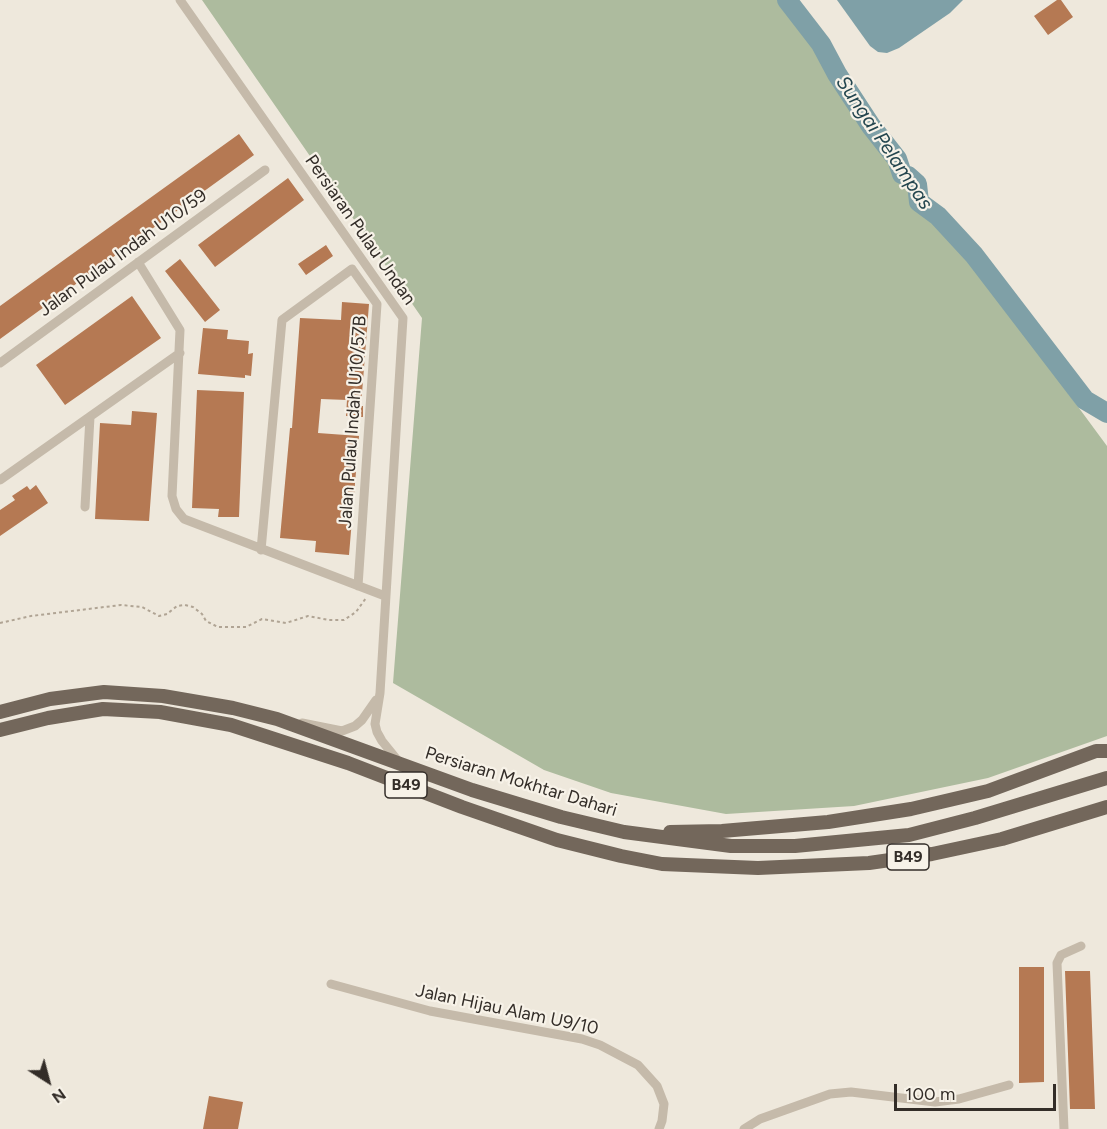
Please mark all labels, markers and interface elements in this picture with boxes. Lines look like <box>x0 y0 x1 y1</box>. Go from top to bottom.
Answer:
water label: Sungai Pelampas <box>830 72 938 214</box>
street label: Persiaran Pulau Undan <box>300 151 420 309</box>
street label: Jalan Pulau Indah U10/59 <box>35 185 211 321</box>
street label: Jalan Pulau Indah U10/57B <box>335 315 371 529</box>
street label: Persiaran Mokhtar Dahari <box>422 742 620 822</box>
road number: B49 <box>385 772 427 798</box>
road number: B49 <box>887 844 929 870</box>
street label: Jalan Hijau Alam U9/10 <box>414 980 600 1040</box>
north arrow <box>18 1051 78 1111</box>
scale bar <box>897 1072 1059 1110</box>
text: 100 m <box>905 1083 955 1105</box>
text: N <box>48 1085 69 1107</box>

